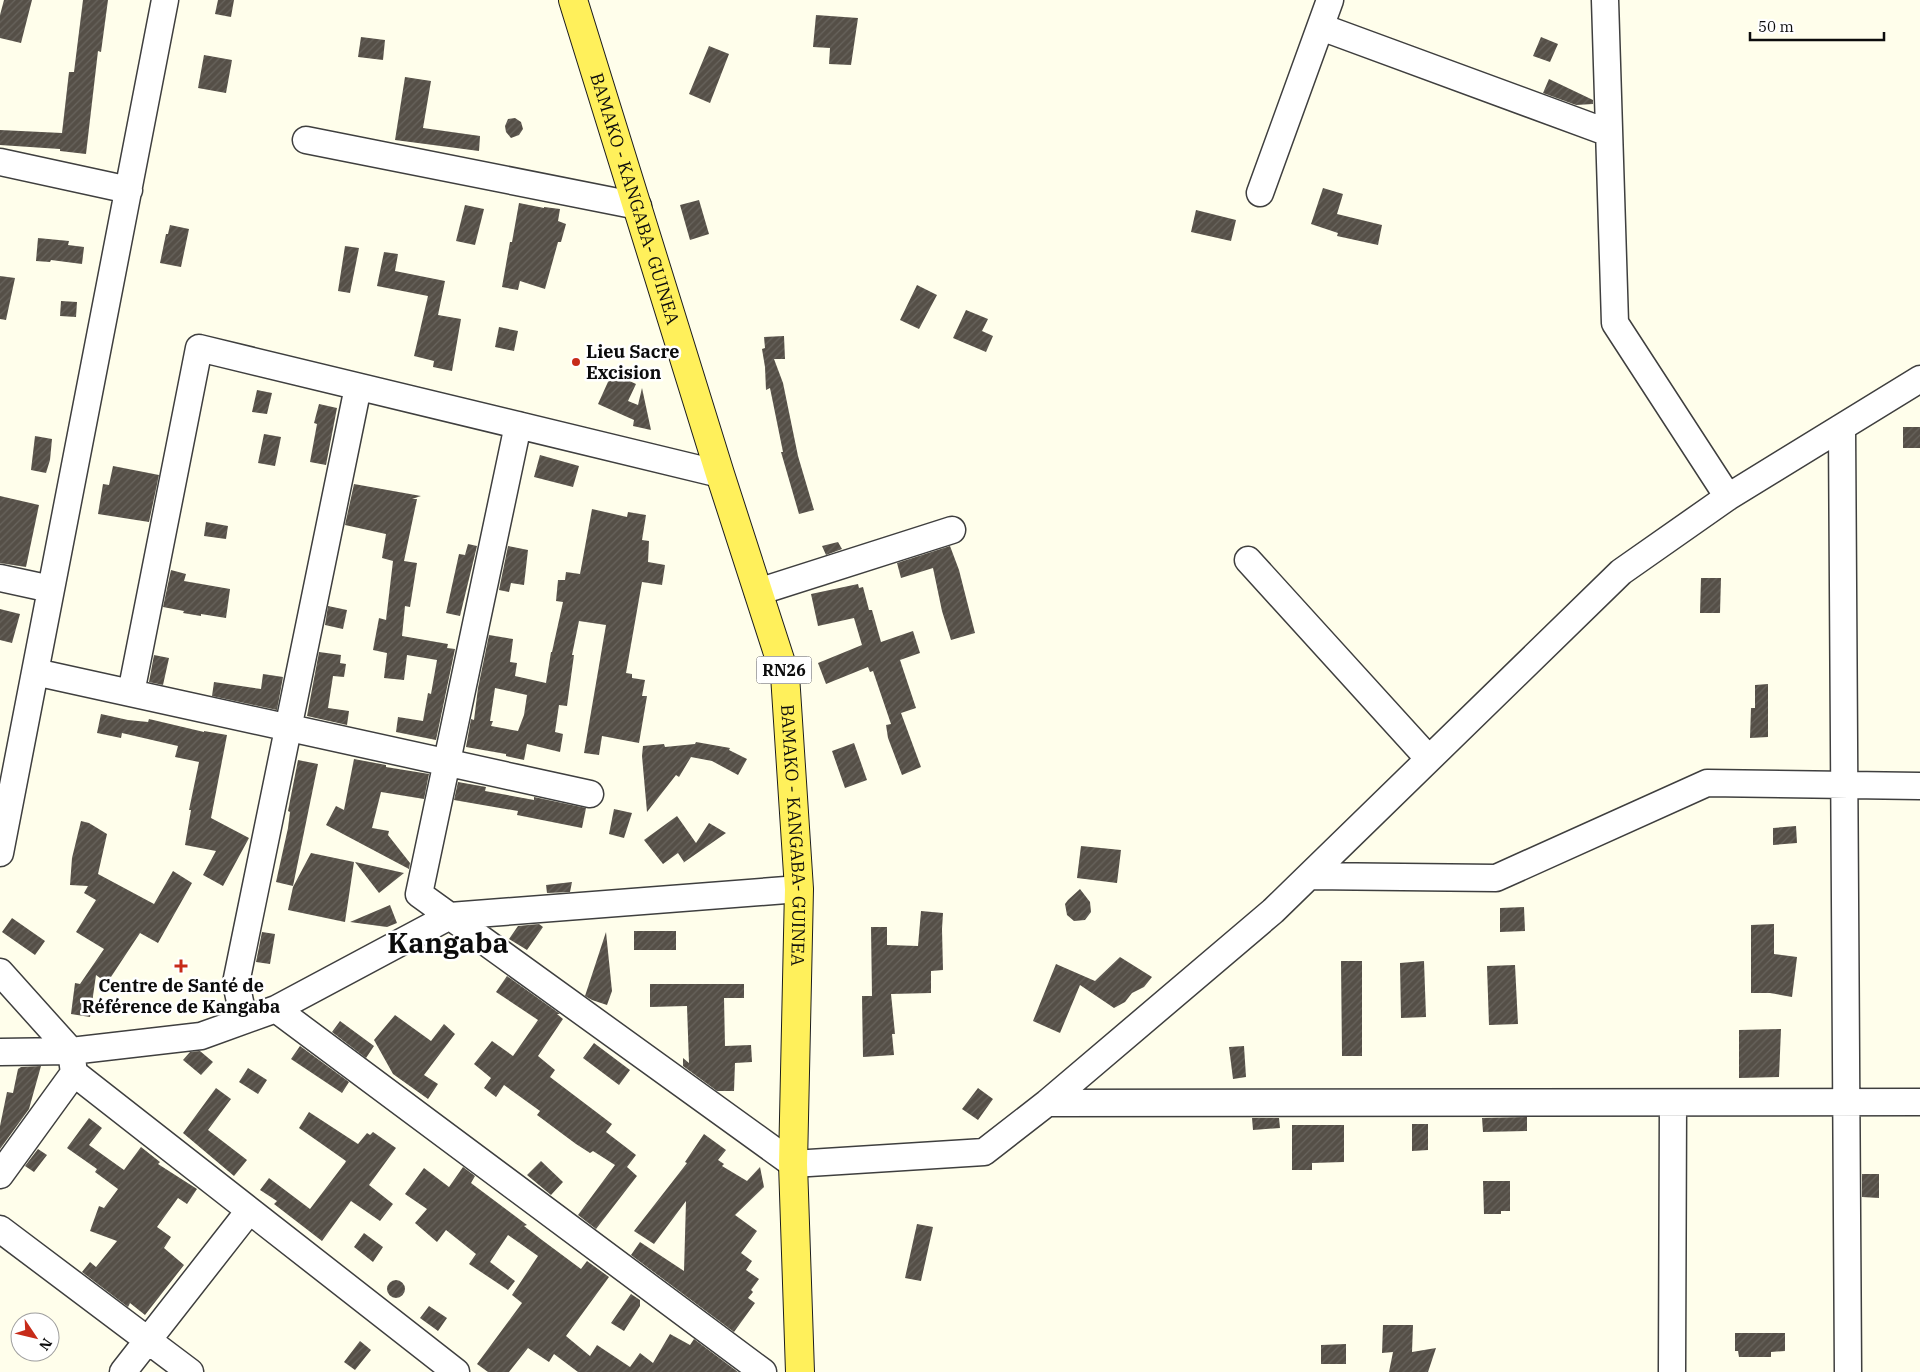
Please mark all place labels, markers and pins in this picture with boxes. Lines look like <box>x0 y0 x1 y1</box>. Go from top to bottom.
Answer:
place label: Lieu Sacre Excision <box>586 340 680 384</box>
marker: Lieu Sacre Excision <box>570 356 582 368</box>
marker: Centre de Santé de Référence de Kangaba <box>174 959 188 973</box>
place label: Centre de Santé de Référence de Kangaba <box>82 974 280 1018</box>

